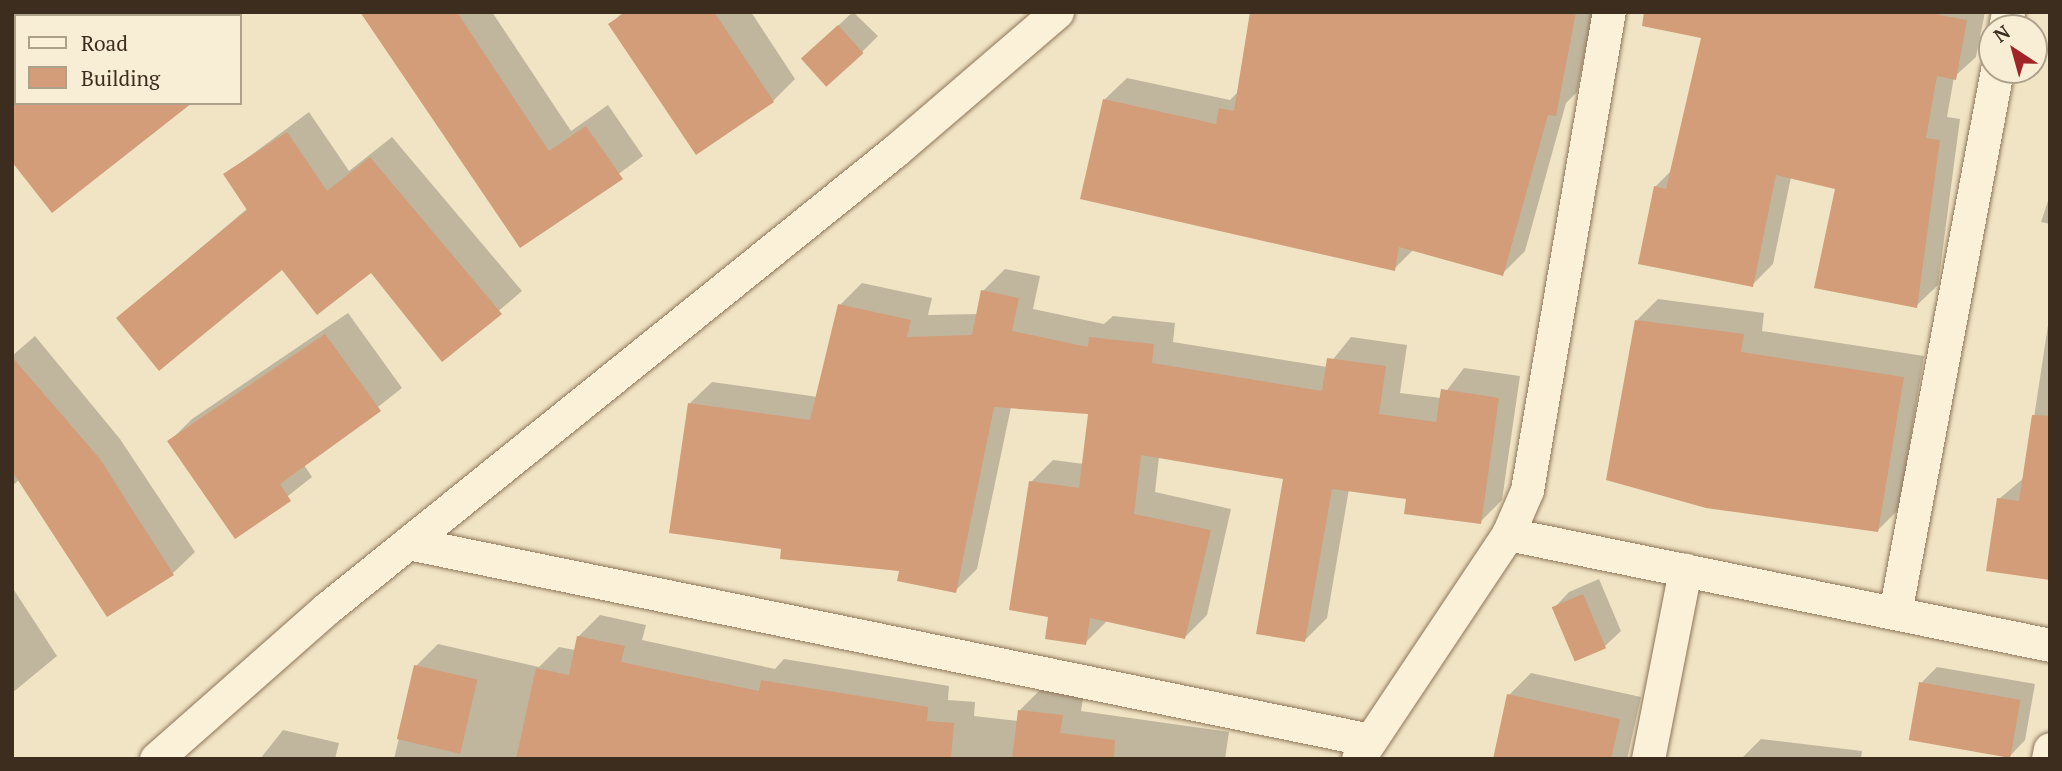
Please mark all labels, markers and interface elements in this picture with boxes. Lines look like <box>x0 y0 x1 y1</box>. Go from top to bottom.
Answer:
legend <box>14 14 242 105</box>
north arrow <box>1978 14 2048 84</box>
text: N <box>1988 19 2015 48</box>
text: Road <box>81 29 128 57</box>
text: Building <box>81 64 160 92</box>

